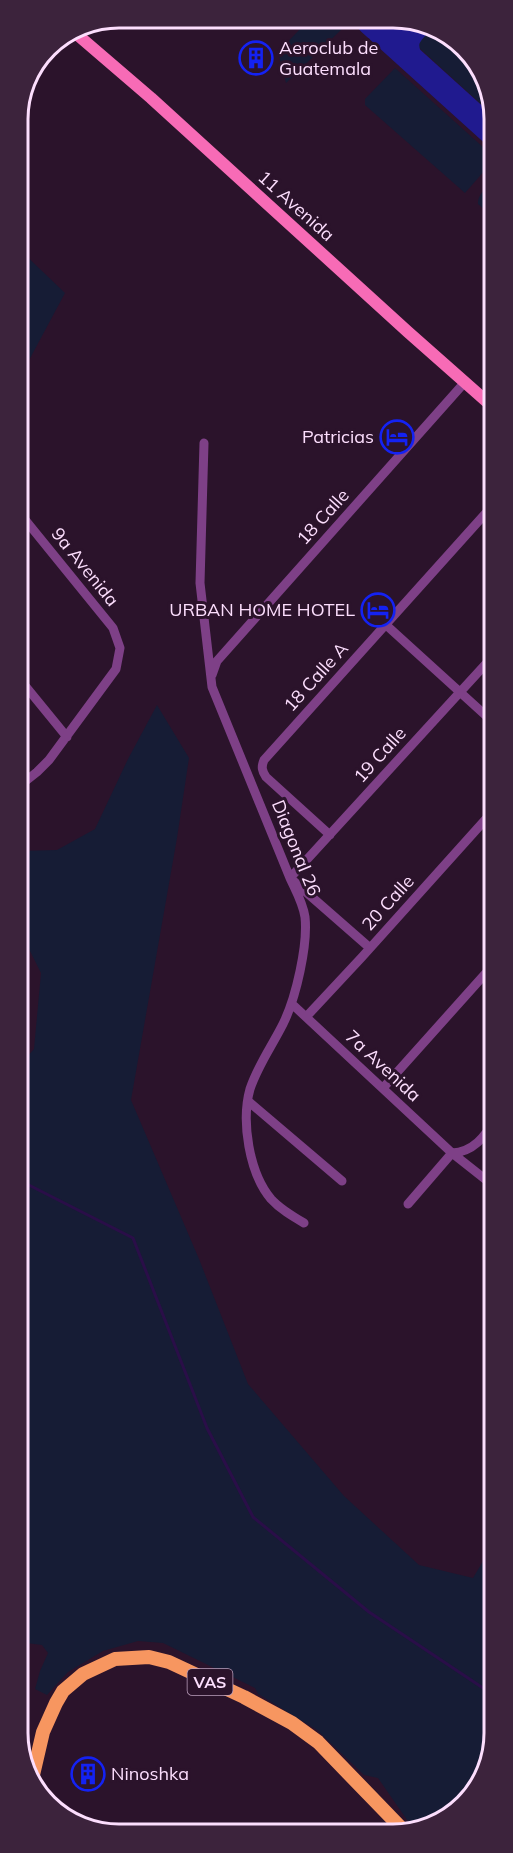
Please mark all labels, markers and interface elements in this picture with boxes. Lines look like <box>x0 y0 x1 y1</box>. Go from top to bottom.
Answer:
place label: Aeroclub de Guatemala <box>279 36 378 80</box>
building icon: Aeroclub de Guatemala <box>238 40 274 76</box>
street label: 11 Avenida <box>253 165 339 246</box>
hotel icon: Patricias <box>379 419 415 455</box>
place label: Patricias <box>302 425 374 448</box>
street label: 18 Calle <box>292 484 354 549</box>
street label: 9a Avenida <box>47 523 124 611</box>
hotel icon: URBAN HOME HOTEL <box>360 592 396 628</box>
place label: URBAN HOME HOTEL <box>169 598 355 621</box>
street label: 18 Calle A <box>279 637 353 716</box>
street label: 19 Calle <box>349 722 411 787</box>
street label: Diagonal 26 <box>267 796 326 899</box>
street label: 20 Calle <box>357 870 419 935</box>
street label: 7a Avenida <box>341 1025 426 1106</box>
road number: VAS <box>188 1669 232 1695</box>
building icon: Ninoshka <box>70 1756 106 1792</box>
place label: Ninoshka <box>111 1762 189 1785</box>

